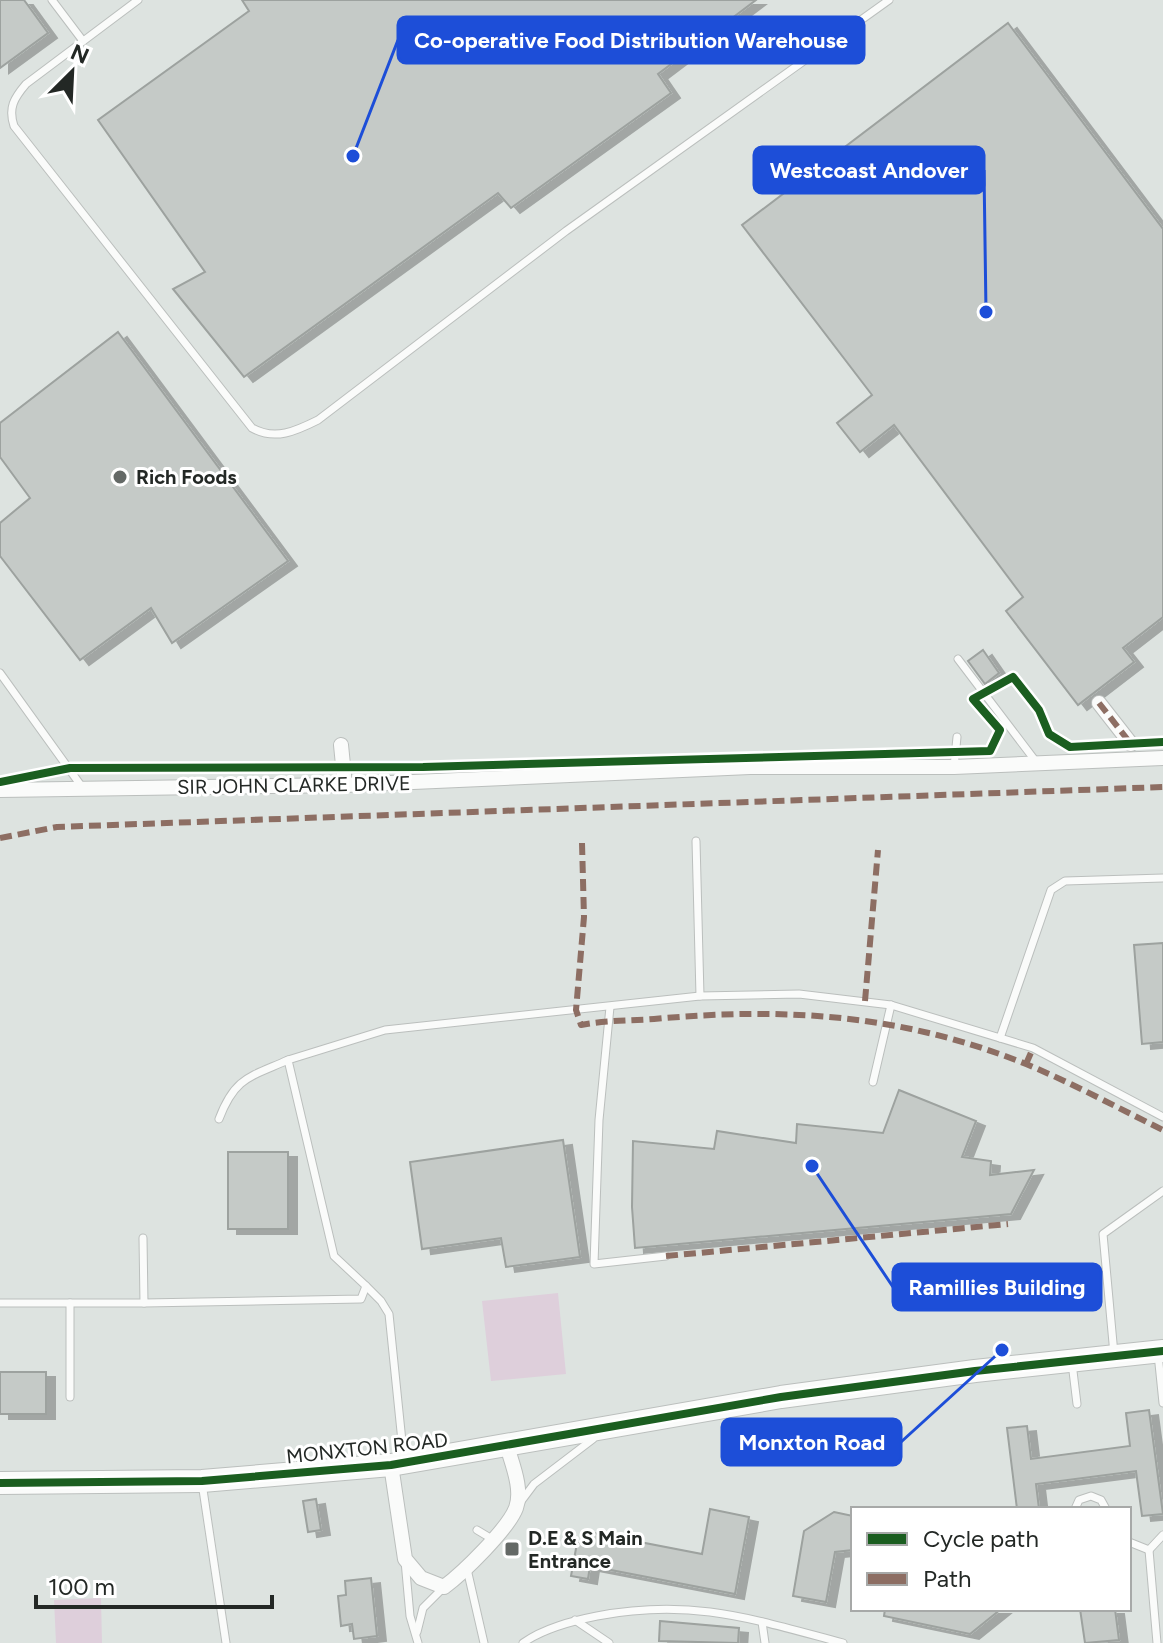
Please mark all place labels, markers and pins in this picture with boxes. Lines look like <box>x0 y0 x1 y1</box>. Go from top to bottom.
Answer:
callout: Co-operative Food Distribution Warehouse <box>398 17 864 63</box>
callout: Westcoast Andover <box>754 147 984 193</box>
place label: Rich Foods <box>136 465 237 489</box>
marker: Rich Foods <box>111 468 129 486</box>
callout: Ramillies Building <box>893 1264 1101 1310</box>
callout: Monxton Road <box>722 1419 901 1465</box>
place label: D.E & S Main Entrance <box>528 1526 643 1573</box>
marker: D.E & S Main Entrance <box>503 1540 521 1558</box>

